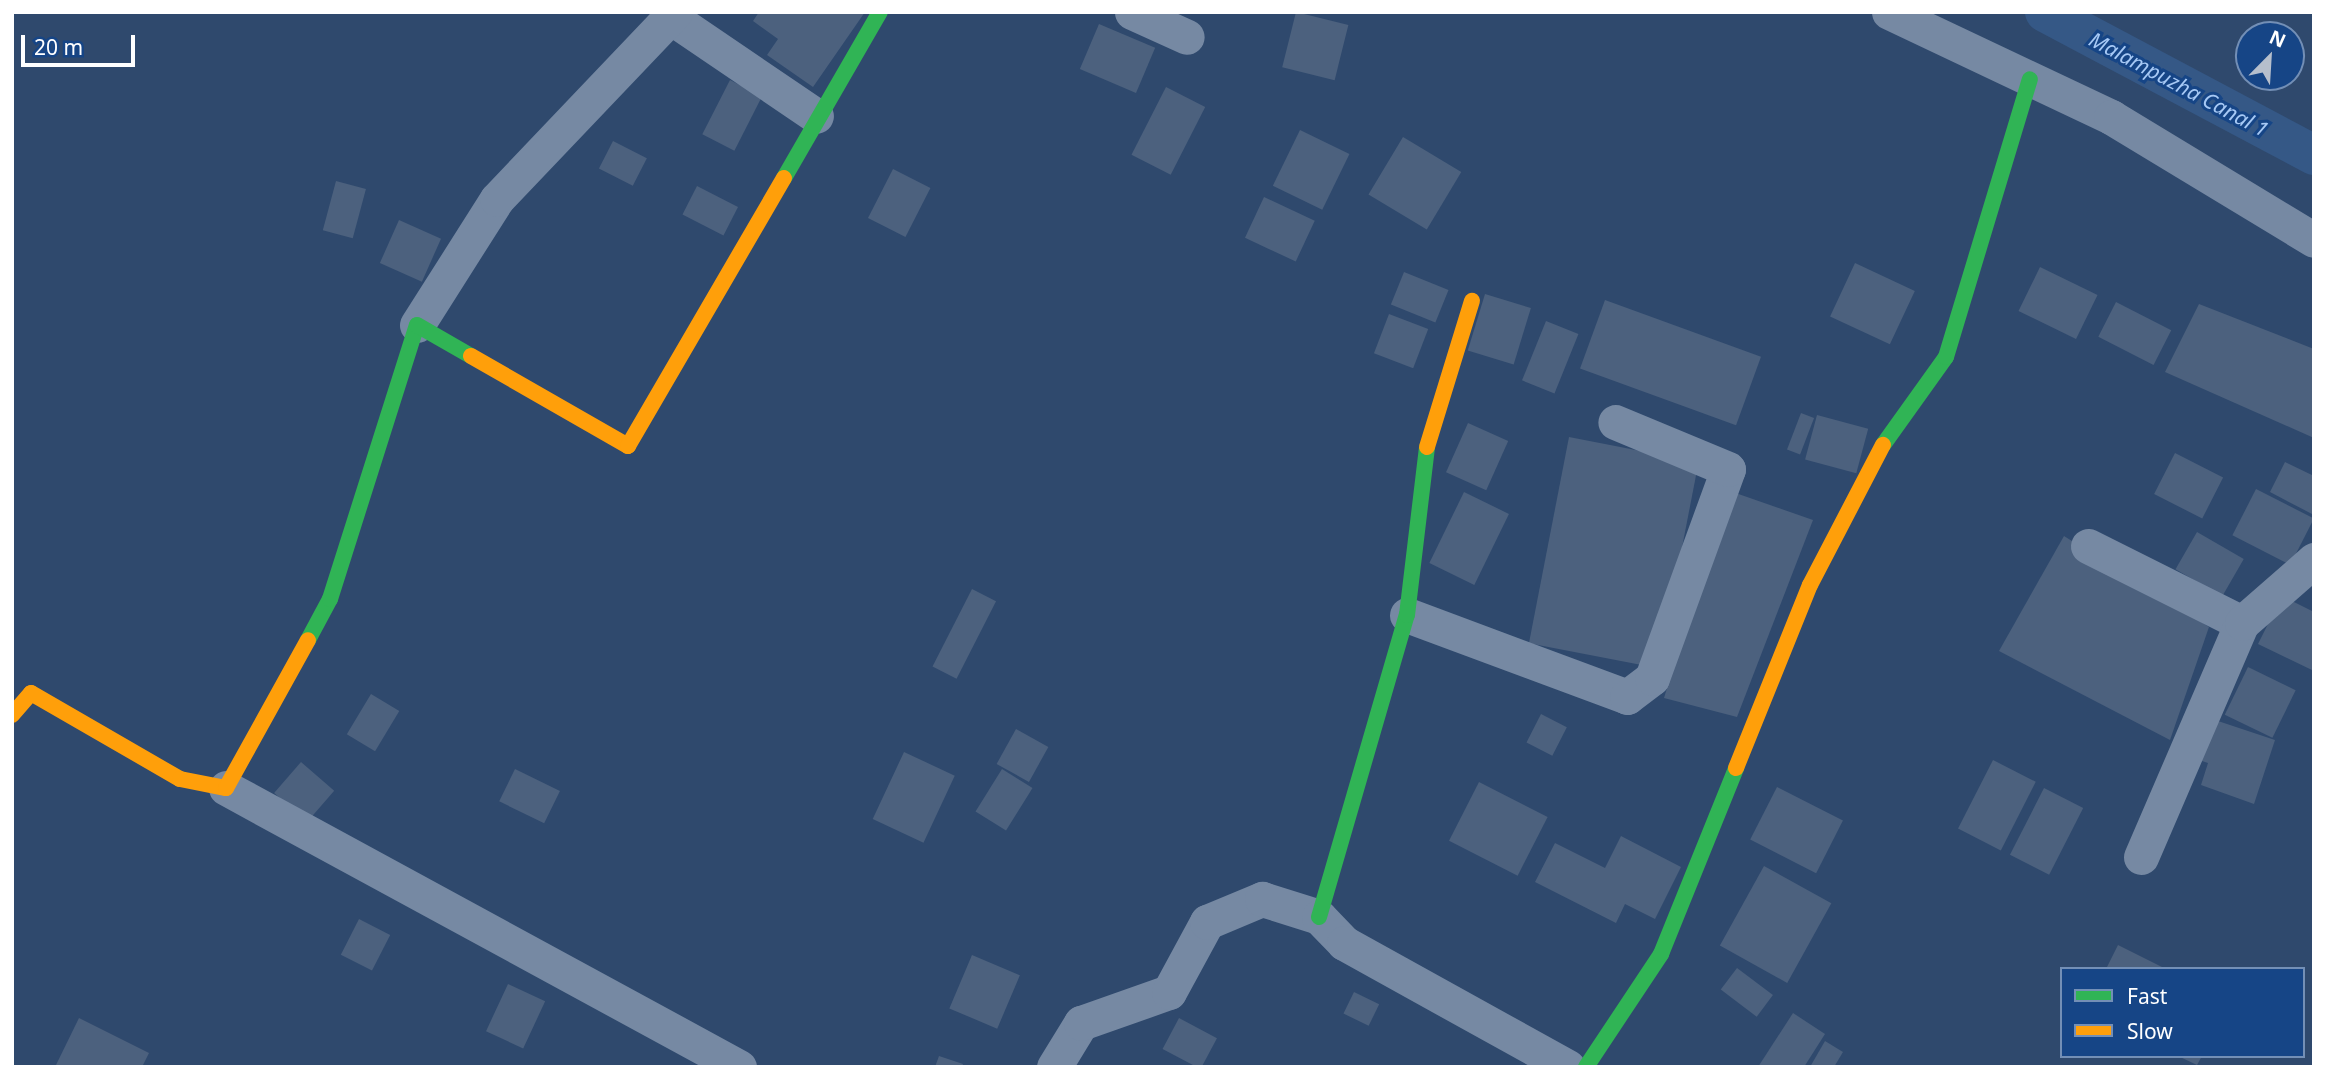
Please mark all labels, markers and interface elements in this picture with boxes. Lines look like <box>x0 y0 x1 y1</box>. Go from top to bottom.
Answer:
scale bar <box>24 21 138 65</box>
north arrow <box>2235 21 2305 91</box>
text: N <box>2265 24 2290 54</box>
water label: Malampuzha Canal 1 <box>2085 26 2273 142</box>
text: 20 m <box>34 33 83 61</box>
legend <box>2060 967 2305 1058</box>
text: Fast <box>2127 982 2167 1010</box>
text: Slow <box>2127 1017 2173 1045</box>

